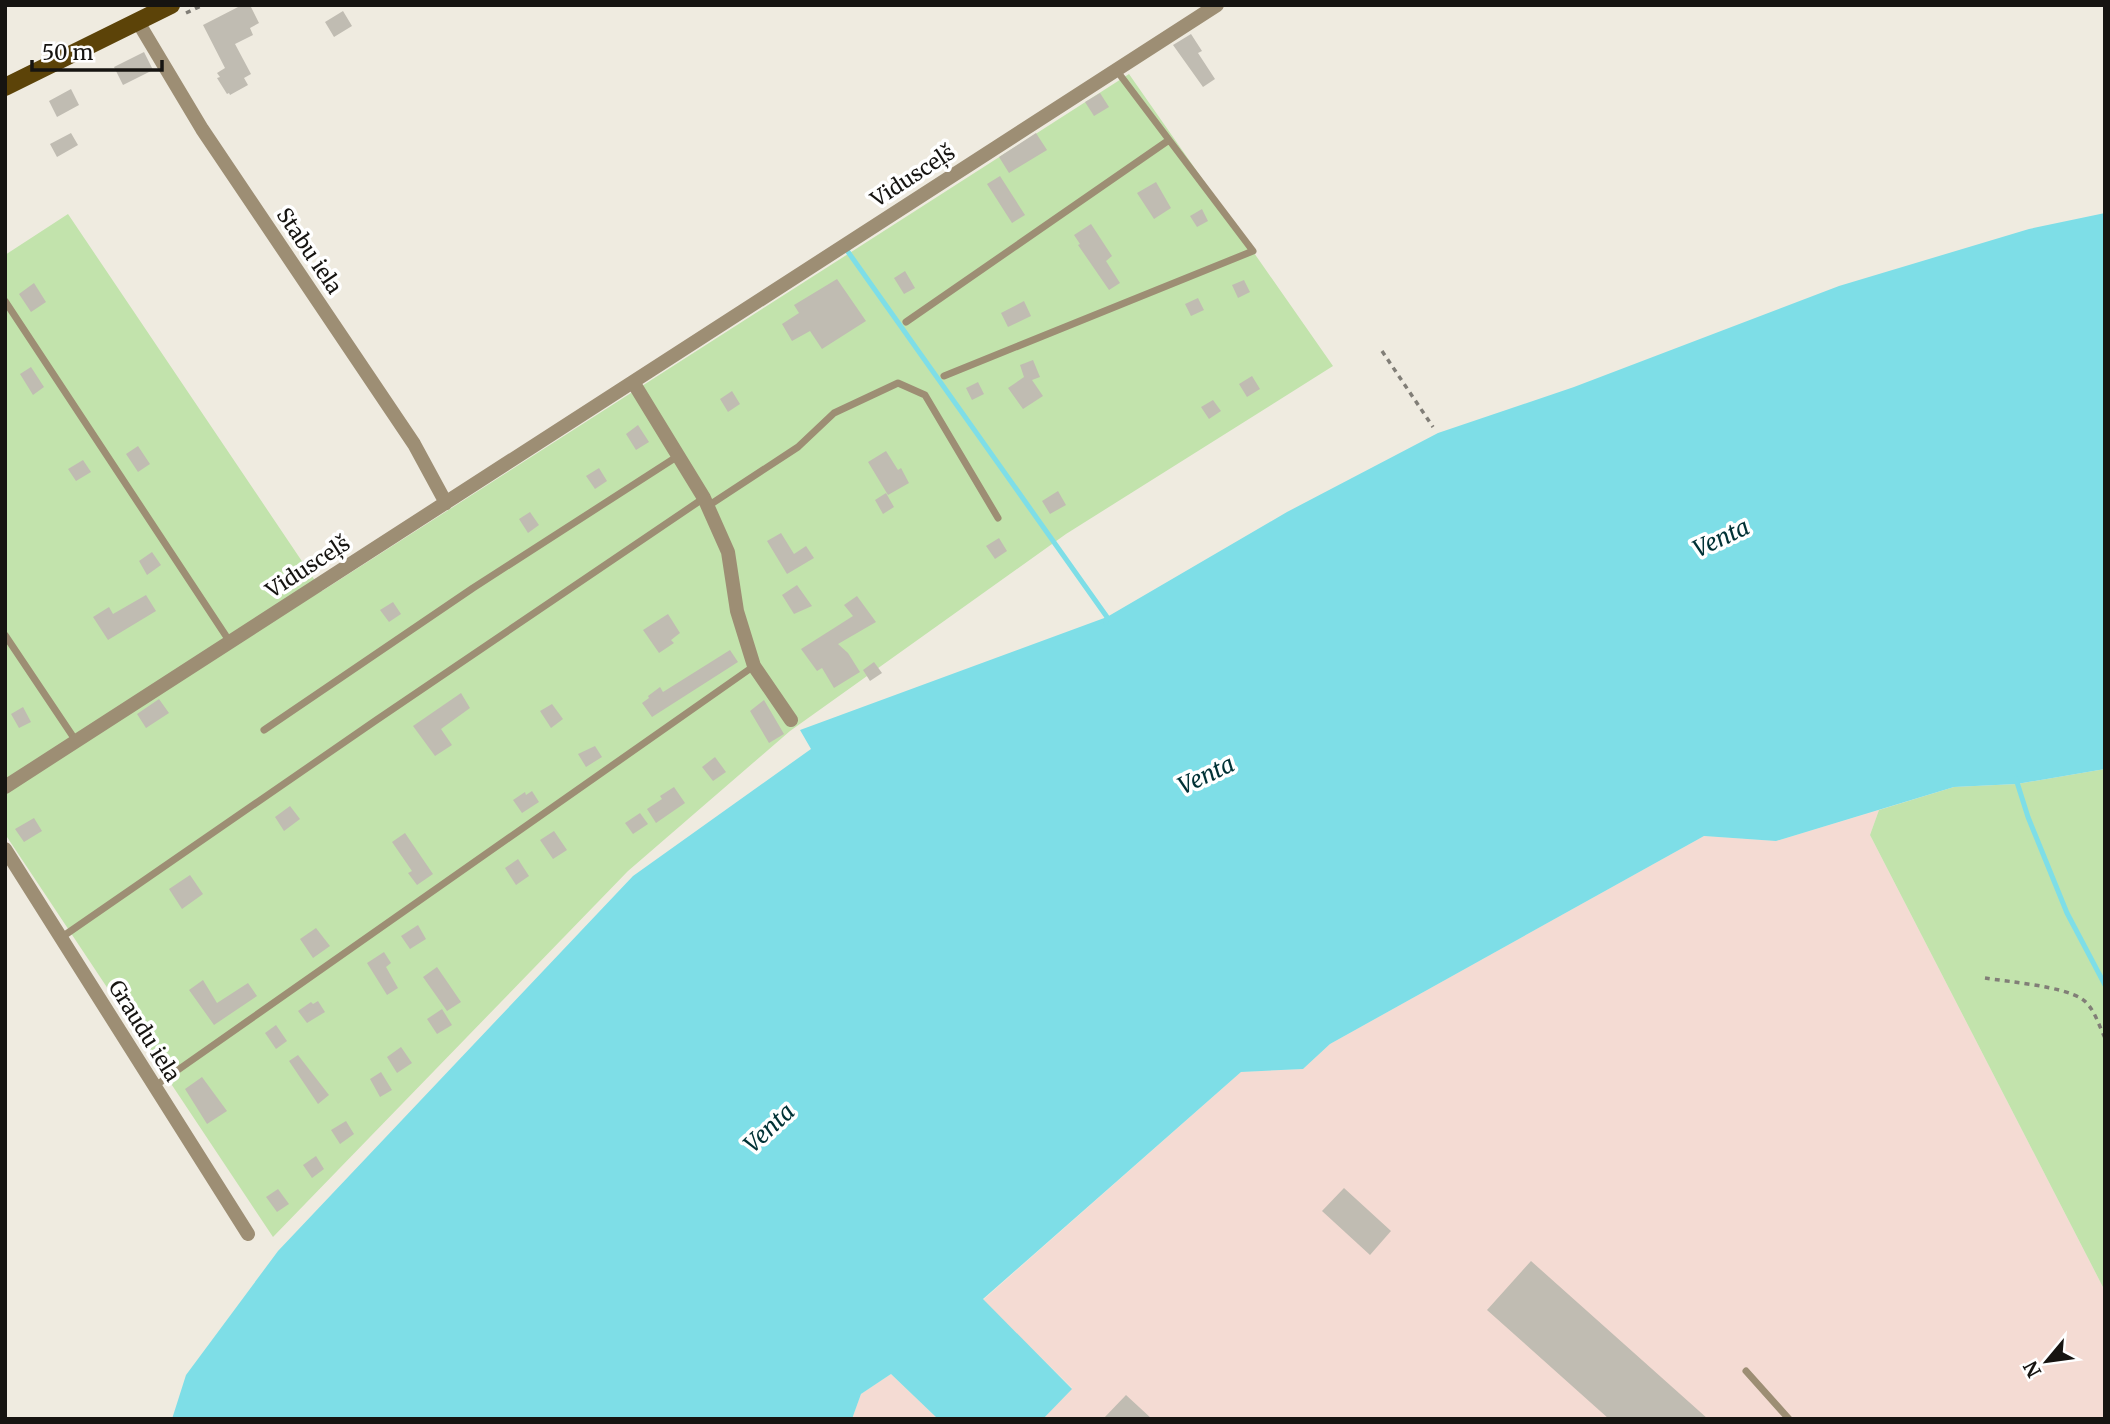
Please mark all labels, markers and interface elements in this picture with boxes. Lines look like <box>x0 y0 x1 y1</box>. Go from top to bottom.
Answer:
scale bar <box>32 28 161 72</box>
text: 50 m <box>42 39 93 66</box>
street label: Vidusceļš <box>865 138 960 213</box>
street label: Stabu iela <box>271 203 348 299</box>
water label: Venta <box>1688 512 1754 563</box>
street label: Vidusceļš <box>260 529 355 604</box>
water label: Venta <box>1173 749 1239 800</box>
street label: Graudu iela <box>103 975 186 1086</box>
water label: Venta <box>737 1097 800 1158</box>
north arrow <box>2012 1326 2082 1396</box>
text: N <box>2018 1357 2046 1382</box>

